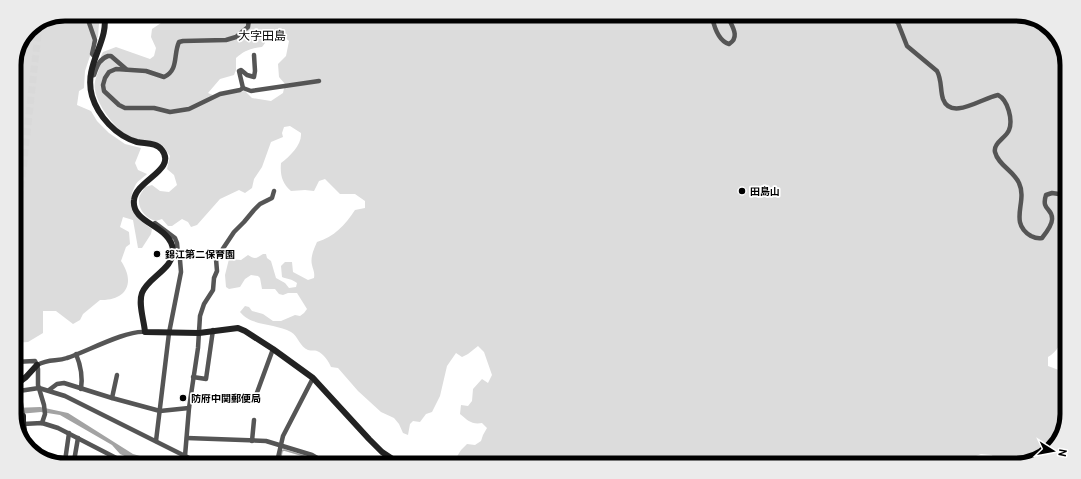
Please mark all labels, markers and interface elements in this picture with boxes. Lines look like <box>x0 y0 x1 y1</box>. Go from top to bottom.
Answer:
district label: 大字田島 <box>238 28 286 42</box>
place label: 田島山 <box>750 185 780 197</box>
marker: 田島山 <box>737 186 747 196</box>
place label: 錦江第二保育園 <box>165 248 235 260</box>
marker: 錦江第二保育園 <box>152 249 162 259</box>
place label: 防府中関郵便局 <box>191 392 261 404</box>
marker: 防府中関郵便局 <box>178 393 188 403</box>
north arrow <box>1033 431 1073 471</box>
text: N <box>1056 448 1070 458</box>

